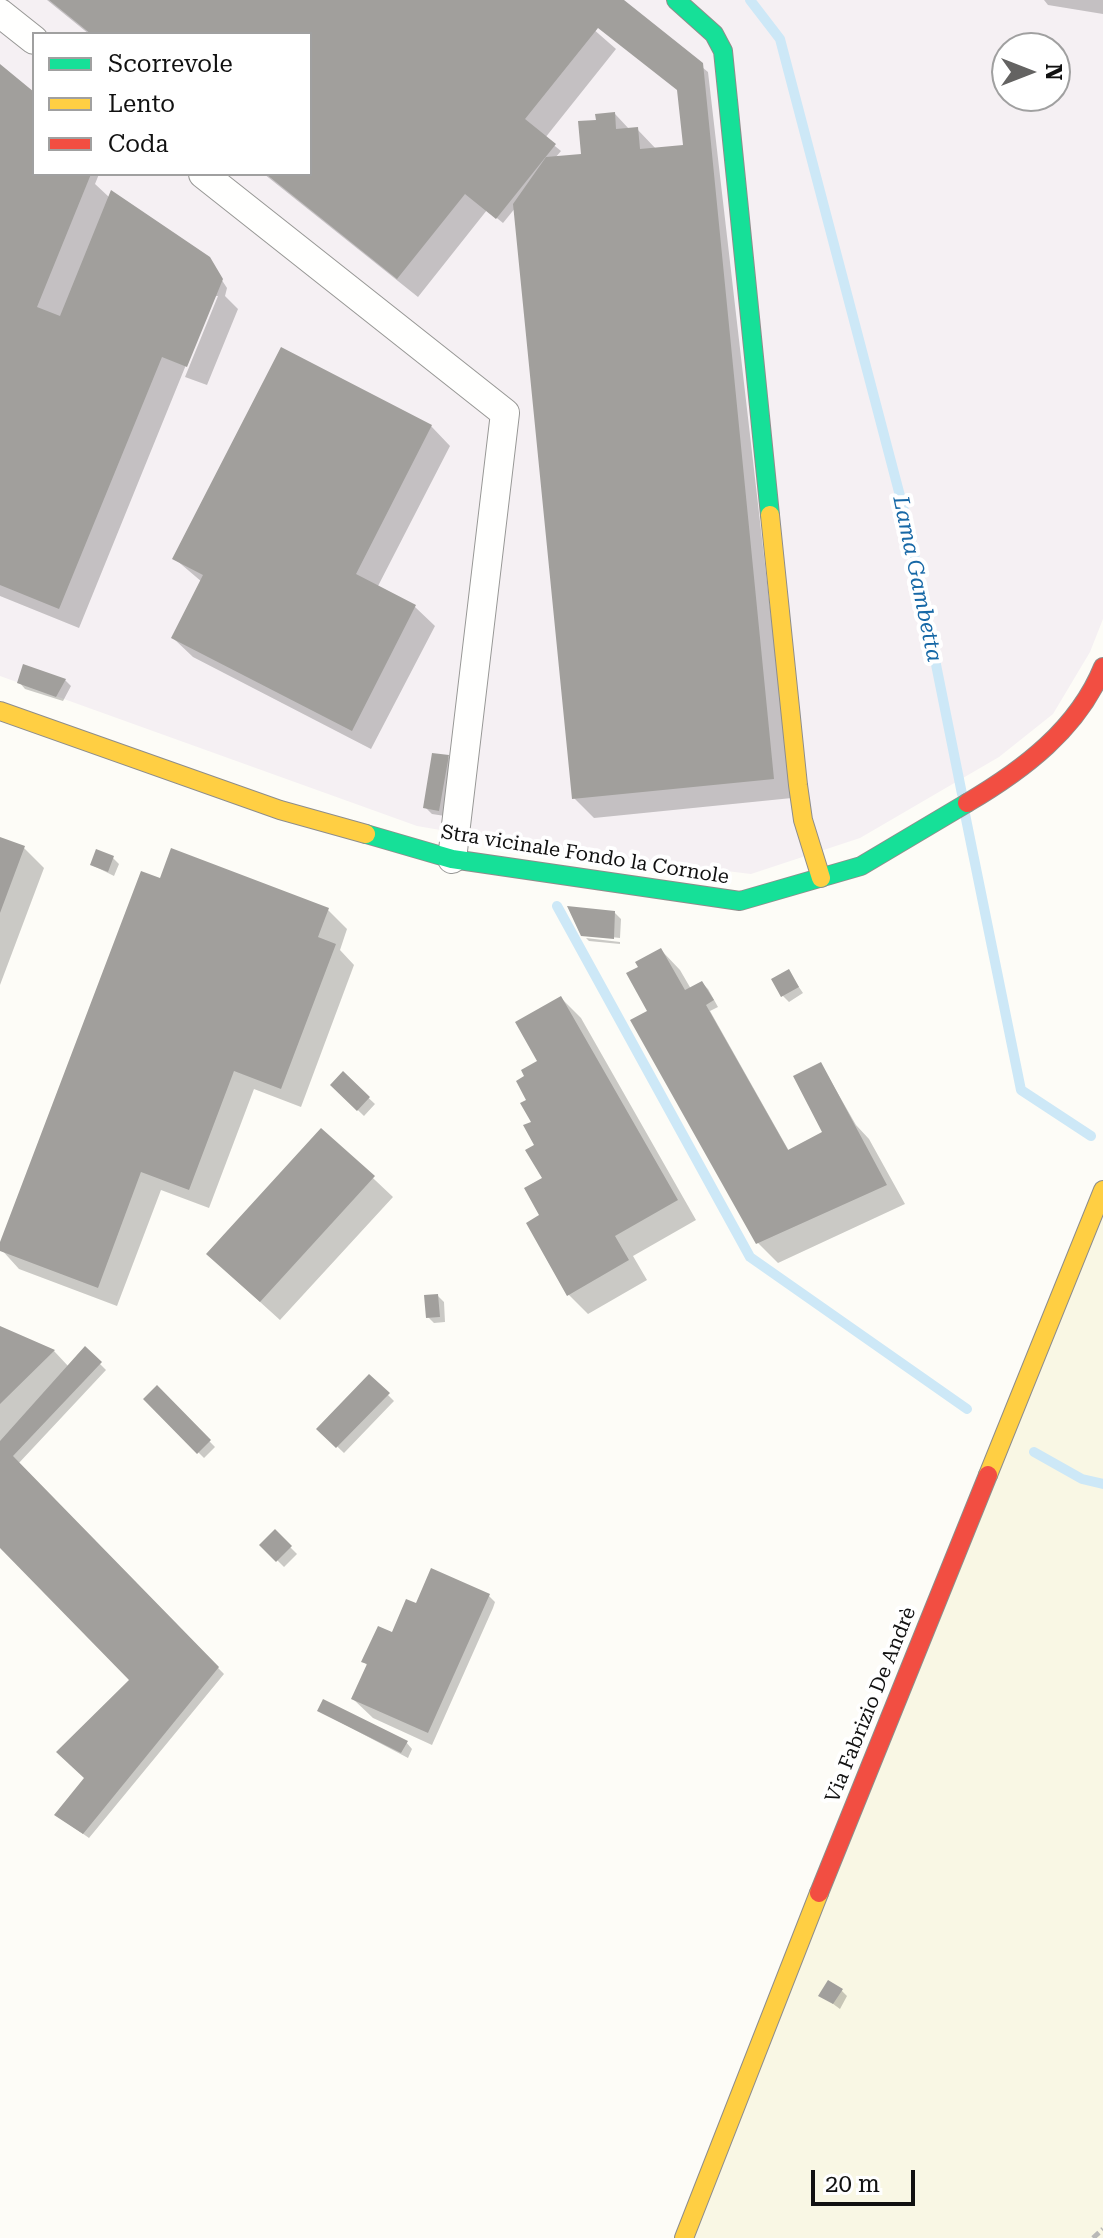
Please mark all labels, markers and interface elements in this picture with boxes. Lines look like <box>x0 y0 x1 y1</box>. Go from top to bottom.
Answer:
legend <box>32 32 312 176</box>
north arrow <box>991 32 1071 112</box>
text: Scorrevole <box>108 50 233 78</box>
text: N <box>1041 64 1066 80</box>
text: Lento <box>108 90 175 118</box>
text: Coda <box>108 130 168 158</box>
water label: Lama Gambetta <box>887 494 947 664</box>
street label: Stra vicinale Fondo la Cornole <box>439 820 731 890</box>
street label: Via Fabrizio De Andrè <box>821 1604 921 1806</box>
scale bar <box>815 2154 919 2204</box>
text: 20 m <box>825 2170 880 2198</box>

